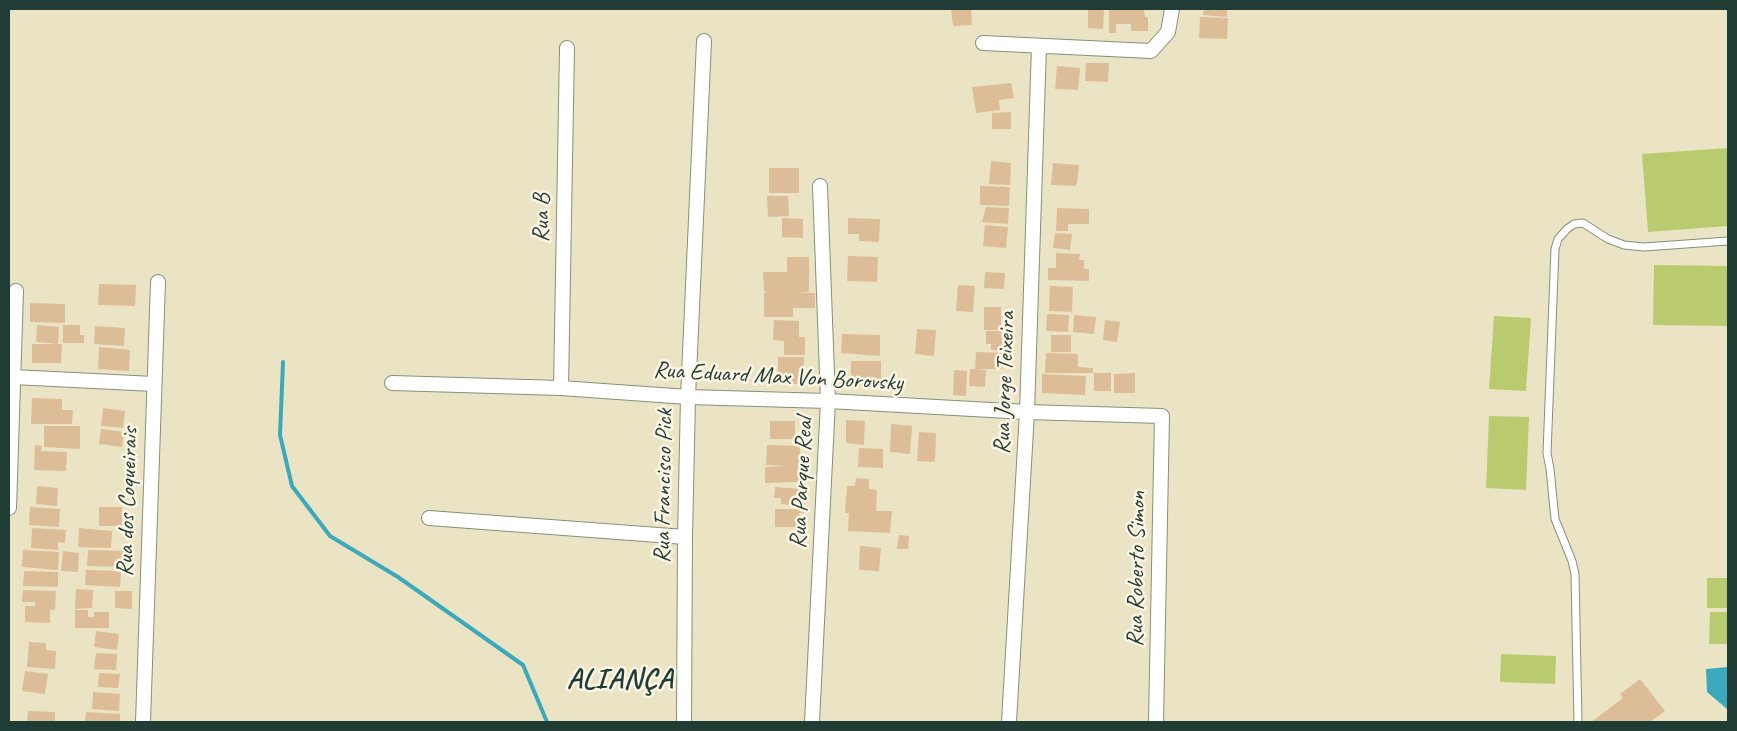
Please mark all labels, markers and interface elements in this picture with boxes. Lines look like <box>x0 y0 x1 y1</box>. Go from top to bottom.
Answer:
street label: Rua B <box>527 193 557 243</box>
street label: Rua Jorge Teixeira <box>988 311 1022 455</box>
street label: Rua Eduard Max Von Borovsky <box>653 356 903 398</box>
street label: Rua Francisco Pick <box>648 409 680 563</box>
street label: Rua Parque Real <box>784 417 820 549</box>
street label: Rua dos Coqueirais <box>111 427 145 577</box>
street label: Rua Roberto Simon <box>1121 491 1153 647</box>
district label: ALIANÇA <box>566 663 674 697</box>

